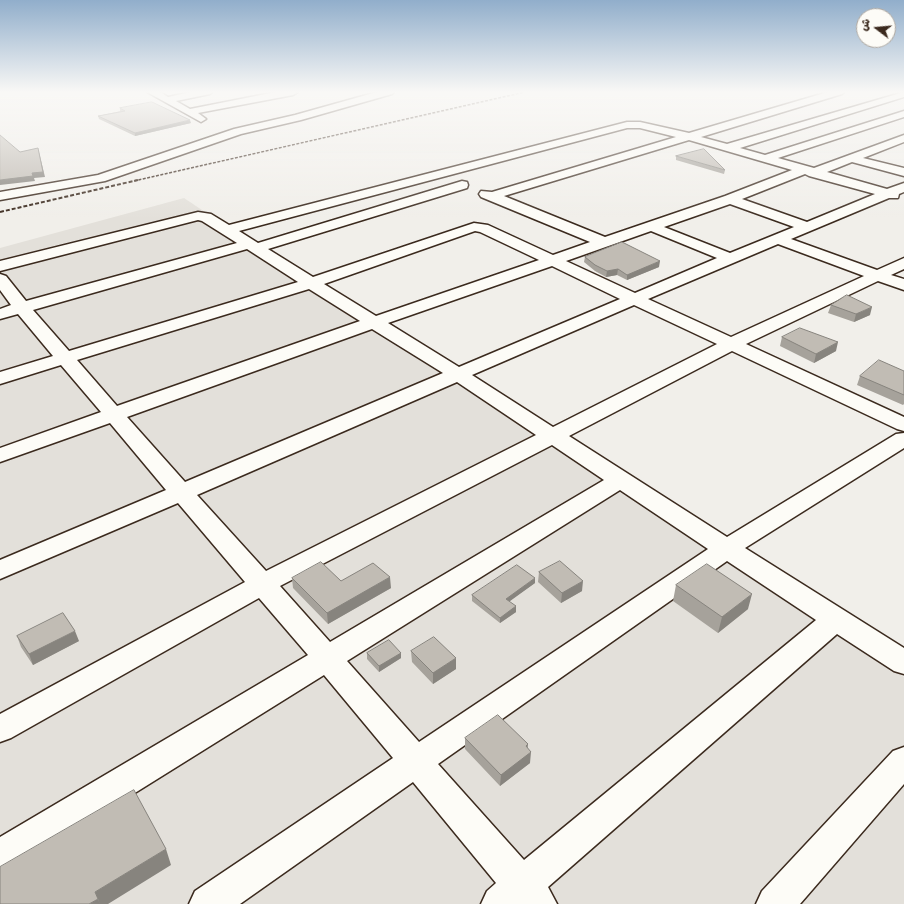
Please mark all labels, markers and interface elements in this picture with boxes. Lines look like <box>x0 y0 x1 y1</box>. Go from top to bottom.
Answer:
north arrow <box>856 8 896 48</box>
text: ش <box>857 17 873 32</box>

